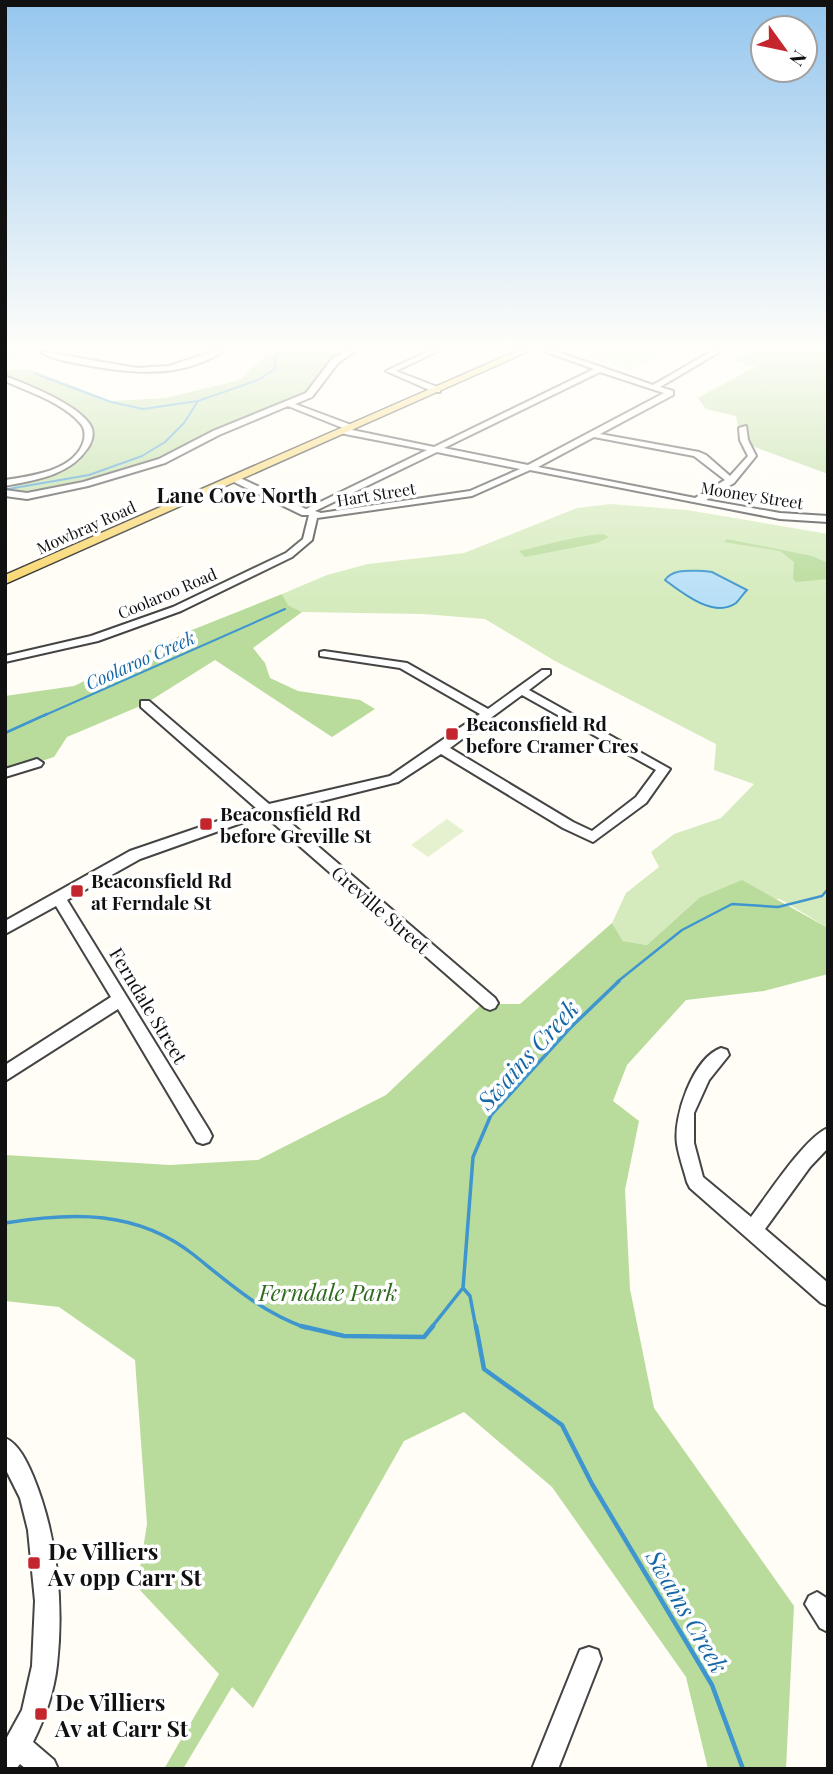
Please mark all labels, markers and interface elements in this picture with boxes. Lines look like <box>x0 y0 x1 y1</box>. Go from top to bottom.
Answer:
north arrow <box>749 14 819 84</box>
text: N <box>784 46 814 72</box>
street label: Hart Street <box>335 477 417 511</box>
street label: Mooney Street <box>699 477 805 514</box>
district label: Lane Cove North <box>157 480 318 508</box>
street label: Mowbray Road <box>33 496 139 558</box>
street label: Coolaroo Road <box>114 563 220 623</box>
water label: Coolaroo Creek <box>81 625 199 695</box>
place label: Beaconsfield Rd before Cramer Cres <box>466 710 639 758</box>
marker: Beaconsfield Rd before Cramer Cres <box>444 726 460 742</box>
place label: Beaconsfield Rd before Greville St <box>220 800 372 848</box>
marker: Beaconsfield Rd before Greville St <box>198 816 214 832</box>
street label: Greville Street <box>326 859 436 959</box>
place label: Beaconsfield Rd at Ferndale St <box>91 867 233 915</box>
marker: Beaconsfield Rd at Ferndale St <box>69 883 85 899</box>
street label: Ferndale Street <box>104 942 194 1068</box>
water label: Swains Creek <box>468 992 585 1117</box>
park label: Ferndale Park <box>258 1276 397 1307</box>
place label: De Villiers Av opp Carr St <box>47 1535 203 1592</box>
water label: Swains Creek <box>639 1543 736 1679</box>
marker: De Villiers Av opp Carr St <box>26 1555 42 1571</box>
place label: De Villiers Av at Carr St <box>54 1686 189 1743</box>
marker: De Villiers Av at Carr St <box>33 1706 49 1722</box>

